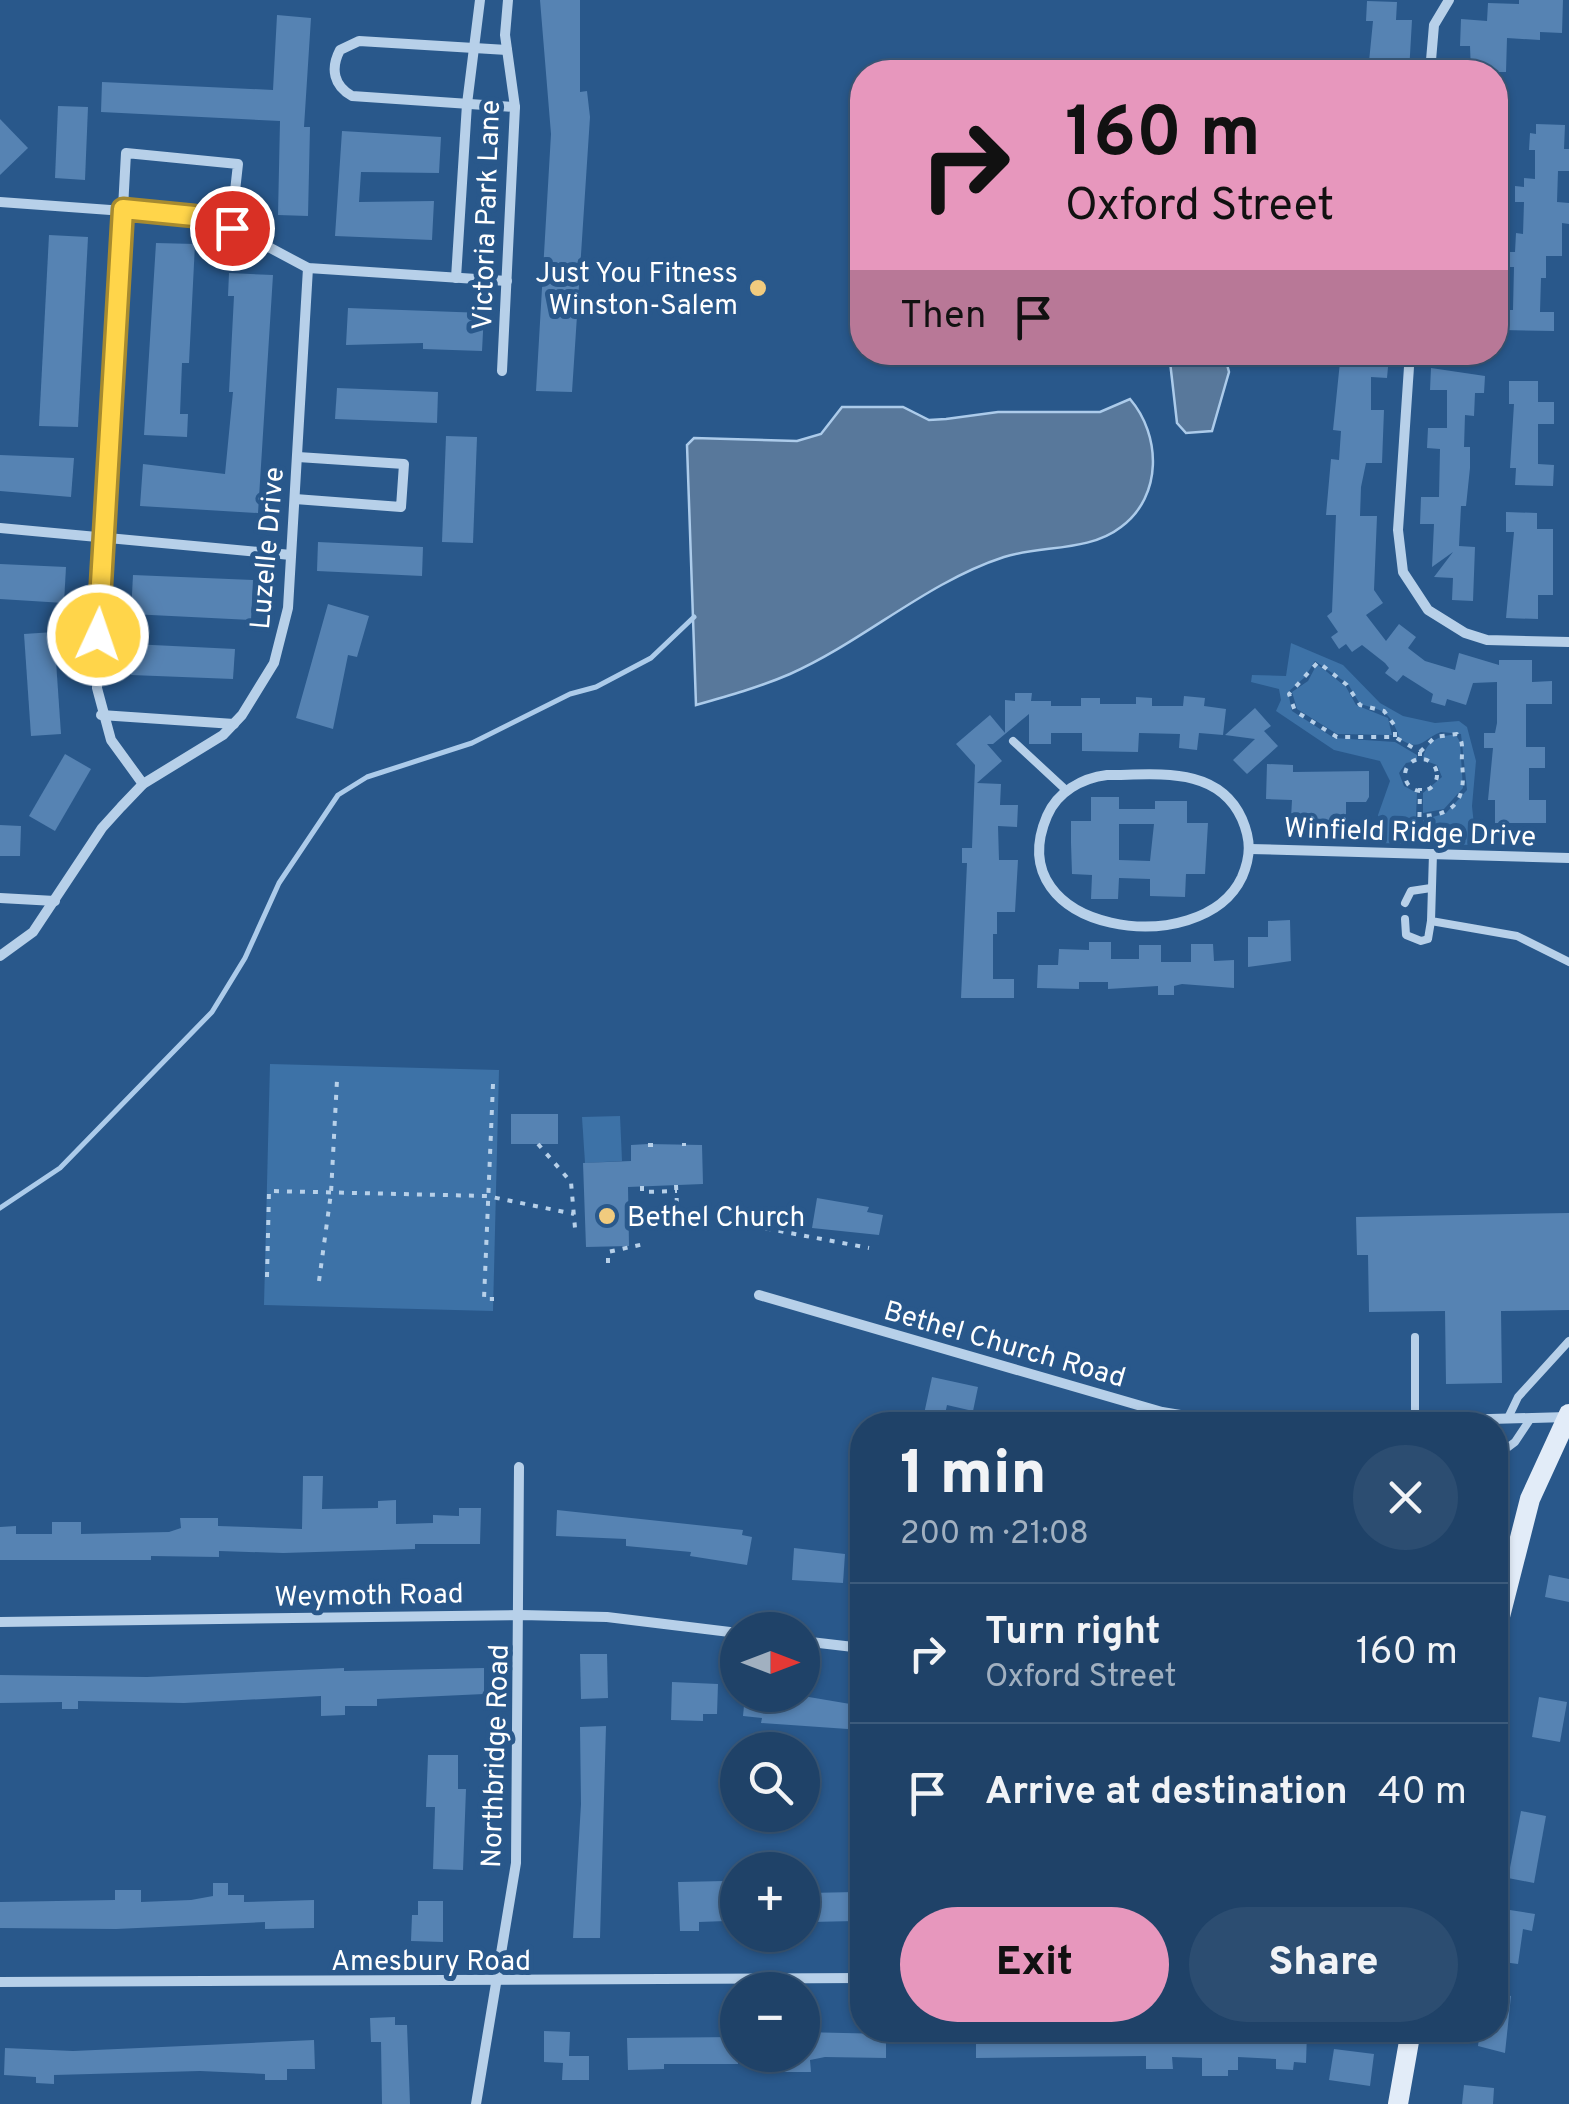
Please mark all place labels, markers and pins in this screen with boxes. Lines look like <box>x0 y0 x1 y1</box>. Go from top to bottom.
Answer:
pin <box>190 186 275 271</box>
place label: Just You Fitness Winston-Salem <box>535 257 738 325</box>
marker: Just You Fitness Winston-Salem <box>747 277 769 299</box>
place label: Bethel Church <box>627 1201 805 1237</box>
marker: Bethel Church <box>596 1205 618 1227</box>

